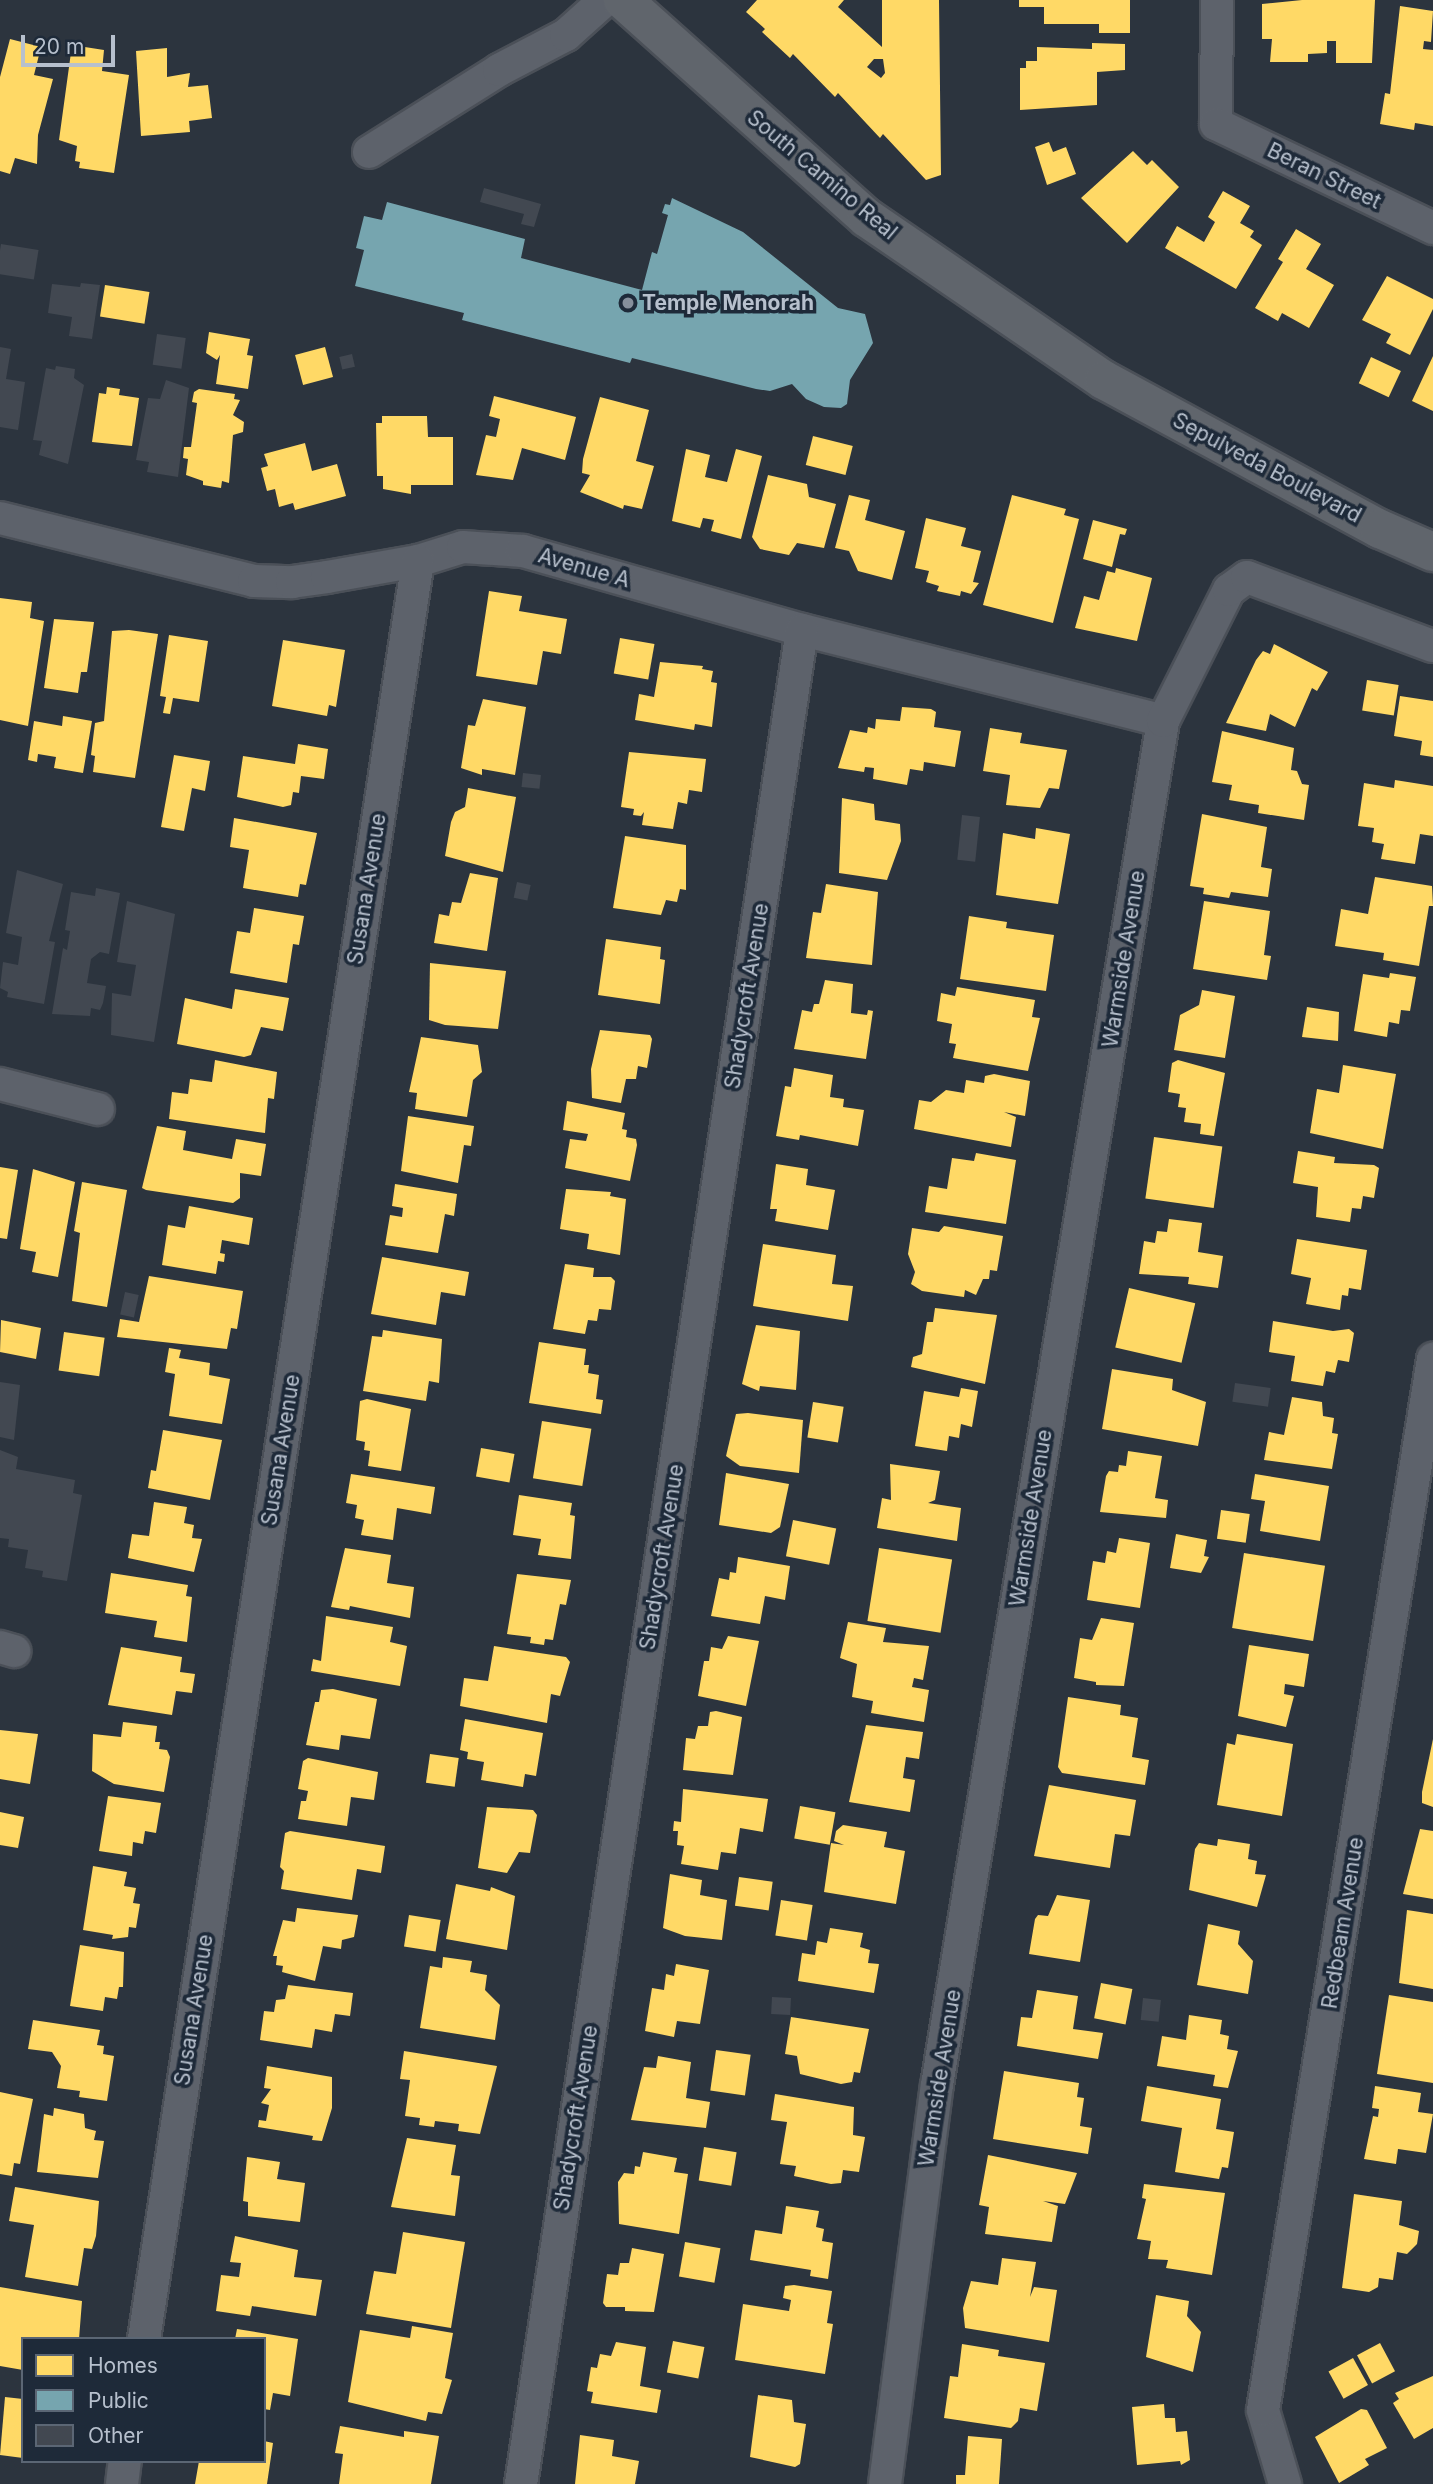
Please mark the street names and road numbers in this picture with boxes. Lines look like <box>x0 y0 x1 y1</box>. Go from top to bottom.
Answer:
street label: South Camino Real <box>742 105 902 245</box>
street label: Beran Street <box>1263 138 1385 214</box>
street label: Sepulveda Boulevard <box>1168 408 1366 528</box>
street label: Avenue A <box>535 543 633 593</box>
street label: Susana Avenue <box>343 812 391 966</box>
street label: Warmside Avenue <box>1098 869 1150 1049</box>
street label: Shadycroft Avenue <box>720 901 774 1091</box>
street label: Susana Avenue <box>257 1373 305 1527</box>
street label: Warmside Avenue <box>1005 1428 1057 1608</box>
street label: Shadycroft Avenue <box>635 1462 689 1652</box>
street label: Redbeam Avenue <box>1317 1835 1369 2011</box>
street label: Susana Avenue <box>170 1933 218 2087</box>
street label: Warmside Avenue <box>914 1988 966 2168</box>
street label: Shadycroft Avenue <box>549 2023 603 2213</box>

